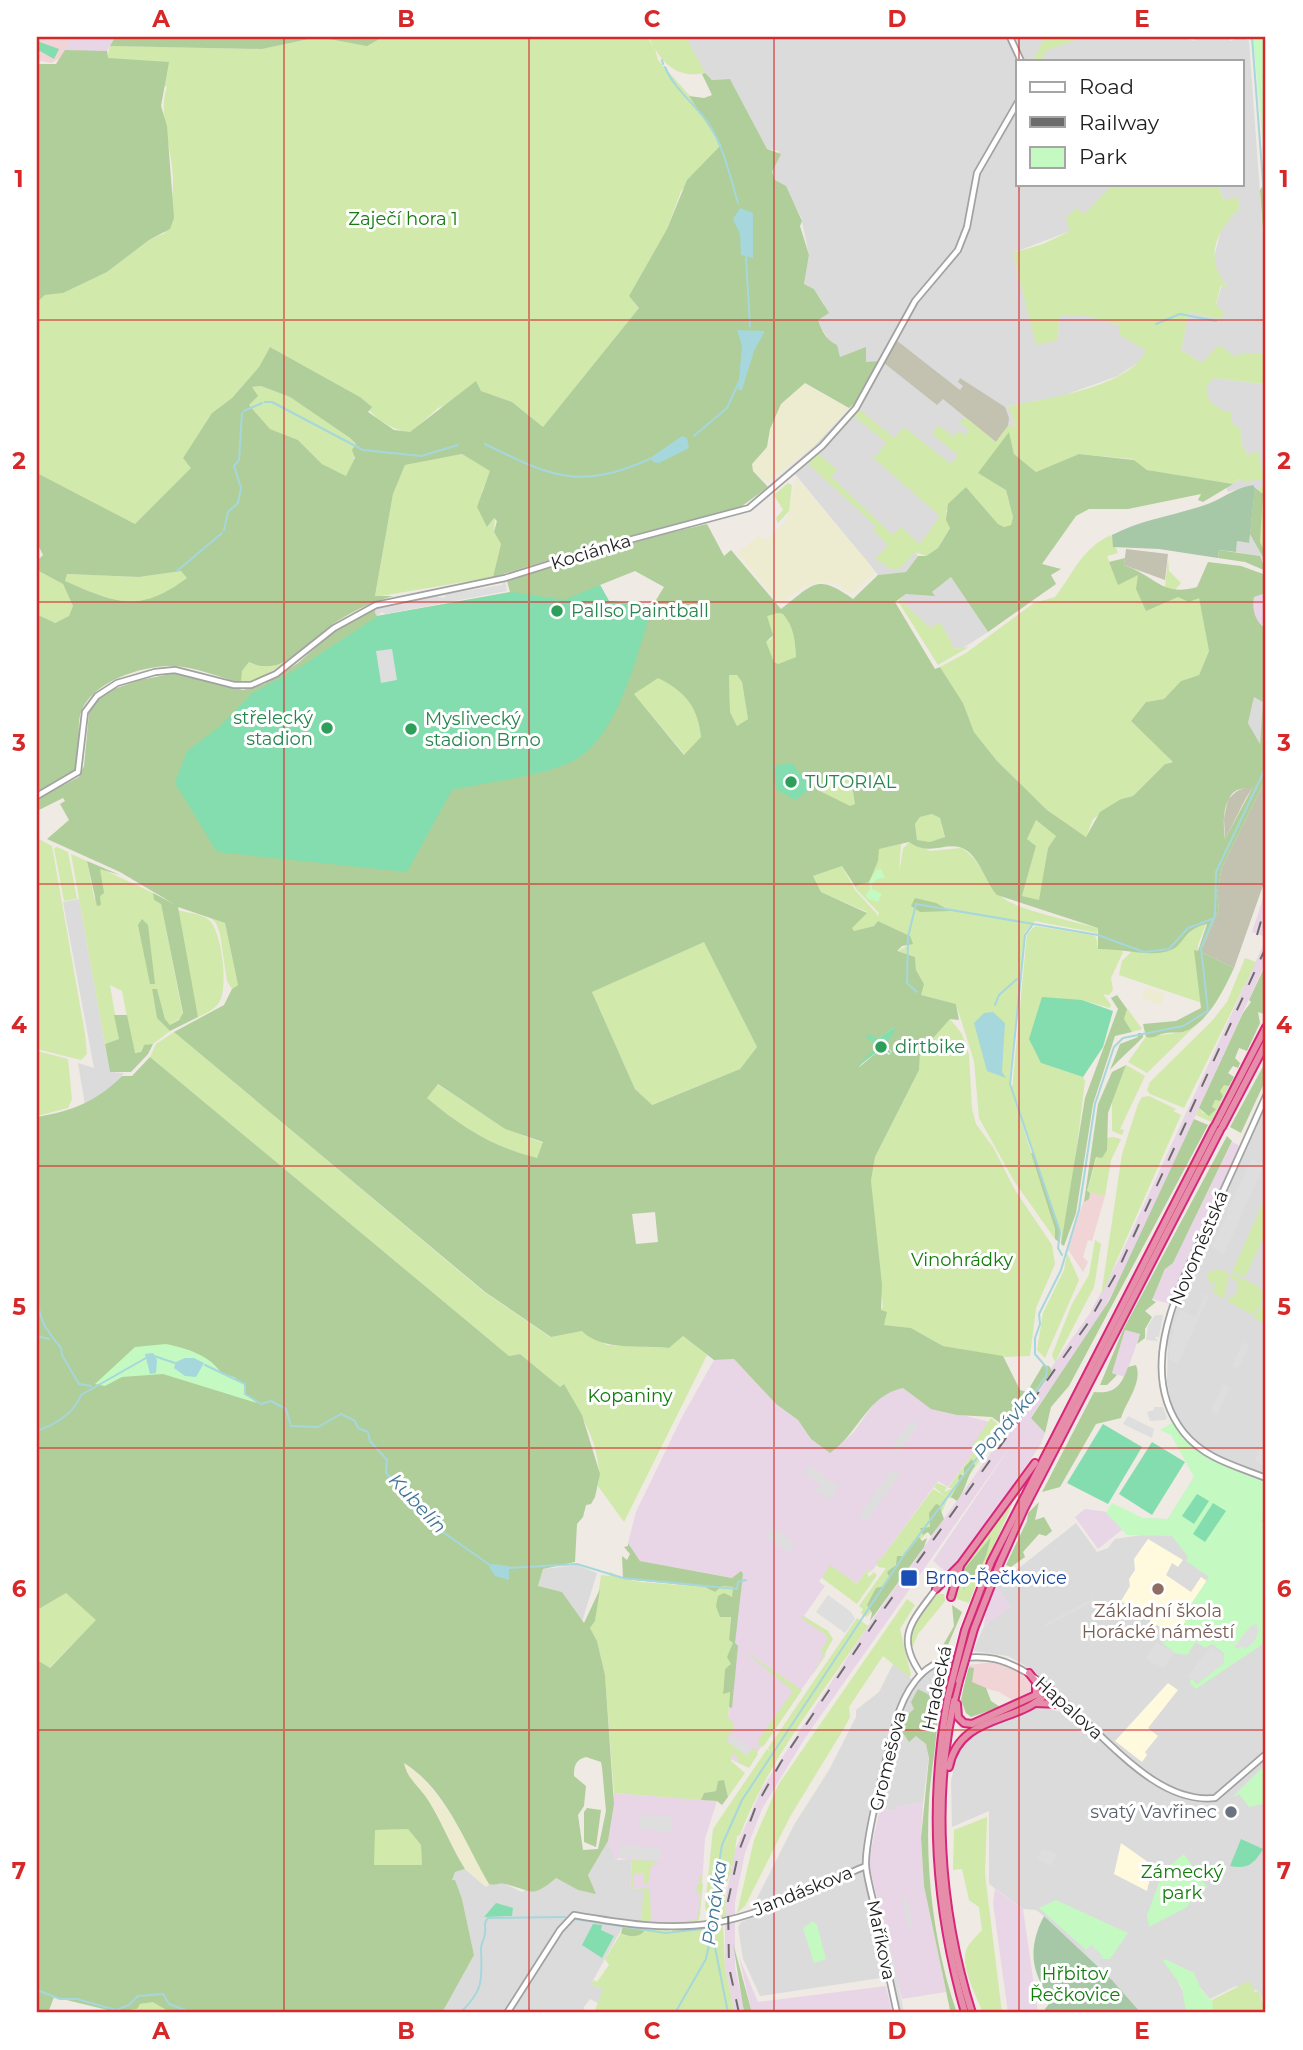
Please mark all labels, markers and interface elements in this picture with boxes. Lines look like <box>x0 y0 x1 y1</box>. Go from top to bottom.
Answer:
text: A <box>151 5 170 33</box>
text: B <box>397 5 415 33</box>
text: C <box>644 5 661 33</box>
text: D <box>888 5 907 33</box>
text: E <box>1134 5 1150 33</box>
legend <box>1016 60 1244 186</box>
text: Road <box>1079 74 1134 99</box>
text: Railway <box>1079 110 1160 135</box>
text: Park <box>1079 144 1127 169</box>
text: 1 <box>14 165 24 193</box>
text: 1 <box>1279 165 1289 193</box>
park label: Zaječí hora 1 <box>348 208 458 230</box>
text: 2 <box>12 447 26 475</box>
text: 2 <box>1277 447 1291 475</box>
street label: Kociánka <box>548 529 634 575</box>
place label: Pallso Paintball <box>571 600 709 622</box>
marker: Pallso Paintball <box>549 603 565 619</box>
place label: střelecký stadion <box>233 707 313 750</box>
place label: Myslivecký stadion Brno <box>425 708 541 751</box>
marker: střelecký stadion <box>319 720 335 736</box>
marker: Myslivecký stadion Brno <box>403 721 419 737</box>
text: 3 <box>11 729 26 757</box>
text: 3 <box>1276 729 1291 757</box>
place label: TUTORIAL <box>805 771 897 793</box>
marker: TUTORIAL <box>783 774 799 790</box>
text: 4 <box>11 1011 27 1039</box>
text: 4 <box>1276 1011 1292 1039</box>
place label: dirtbike <box>895 1036 965 1058</box>
marker: dirtbike <box>873 1039 889 1055</box>
street label: Novoměstská <box>1165 1187 1233 1309</box>
park label: Vinohrádky <box>911 1249 1013 1271</box>
text: 5 <box>12 1293 26 1321</box>
text: 5 <box>1277 1293 1291 1321</box>
park label: Kopaniny <box>587 1385 673 1407</box>
water label: Ponávka <box>969 1385 1042 1464</box>
water label: Kubelín <box>384 1469 451 1538</box>
place label: Brno-Řečkovice <box>925 1567 1067 1589</box>
marker: Brno-Řečkovice <box>899 1568 919 1588</box>
text: 6 <box>12 1575 27 1603</box>
text: 6 <box>1277 1575 1292 1603</box>
marker: Základní škola Horácké náměstí <box>1150 1581 1166 1597</box>
place label: Základní škola Horácké náměstí <box>1082 1600 1235 1643</box>
street label: Hradecká <box>917 1644 957 1732</box>
street label: Hapalova <box>1030 1672 1108 1744</box>
street label: Gromešova <box>865 1709 911 1813</box>
place label: svatý Vavřinec <box>1090 1801 1217 1823</box>
marker: svatý Vavřinec <box>1223 1804 1239 1820</box>
text: 7 <box>12 1857 26 1885</box>
text: 7 <box>1277 1857 1291 1885</box>
water label: Ponávka <box>697 1859 732 1947</box>
street label: Jandáskova <box>749 1861 856 1921</box>
park label: Zámecký park <box>1141 1861 1223 1904</box>
street label: Maříkova <box>862 1898 900 1982</box>
park label: Hřbitov Řečkovice <box>1030 1963 1120 2006</box>
text: A <box>151 2017 170 2045</box>
text: B <box>397 2017 415 2045</box>
text: C <box>644 2017 661 2045</box>
text: D <box>888 2017 907 2045</box>
text: E <box>1134 2017 1150 2045</box>

